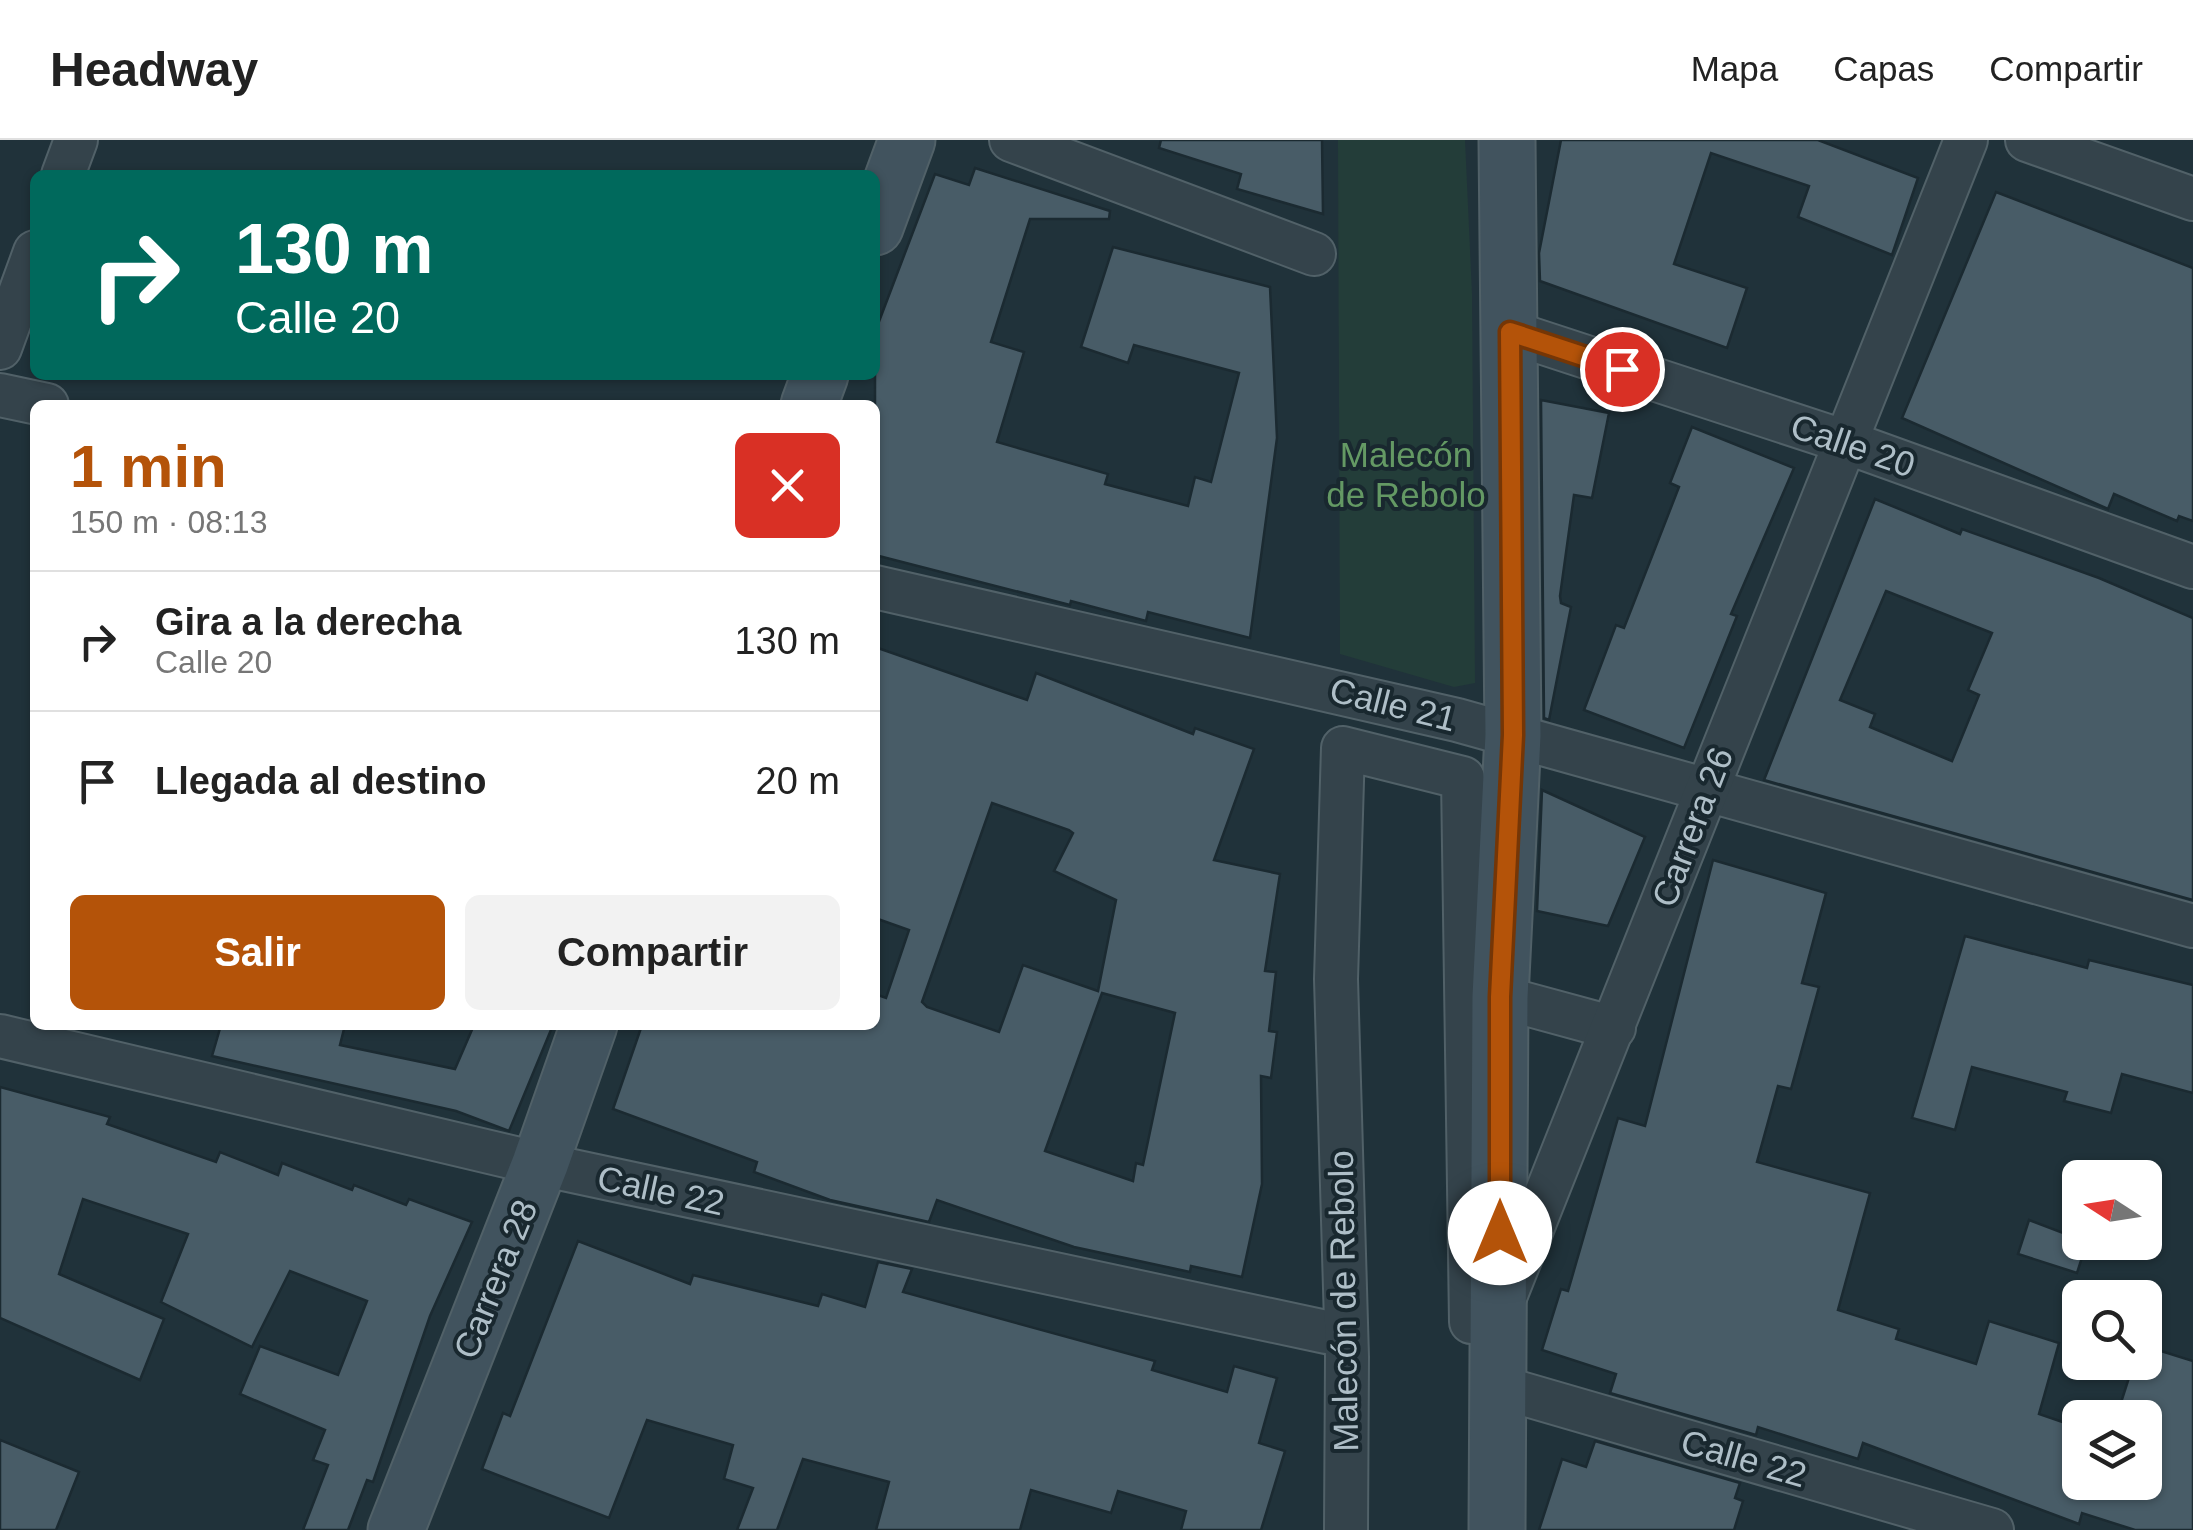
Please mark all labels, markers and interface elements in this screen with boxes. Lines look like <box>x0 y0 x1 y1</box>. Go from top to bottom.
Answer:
text: Headway <box>50 43 258 96</box>
text: Mapa <box>1691 49 1778 88</box>
text: Capas <box>1833 49 1934 88</box>
text: Compartir <box>1989 49 2143 88</box>
icon: right <box>70 210 200 340</box>
text: 130 m <box>235 210 433 288</box>
text: Calle 20 <box>235 292 400 343</box>
pin <box>1580 327 1665 412</box>
icon: arrive <box>1595 342 1650 397</box>
street label: Calle 20 <box>1786 406 1920 484</box>
text: 1 min <box>70 433 227 500</box>
button: close <box>735 433 840 538</box>
park label: Malecón de Rebolo <box>1326 435 1486 514</box>
text: 150 m · 08:13 <box>70 504 267 540</box>
text: Gira a la derecha <box>155 601 461 643</box>
icon: right <box>70 614 125 669</box>
text: 130 m <box>734 620 840 662</box>
text: Calle 20 <box>155 644 272 680</box>
street label: Calle 21 <box>1326 670 1460 738</box>
street label: Carrera 26 <box>1644 742 1740 912</box>
icon: arrive <box>70 754 125 809</box>
text: Llegada al destino <box>155 760 487 802</box>
text: 20 m <box>756 760 840 802</box>
button: Salir <box>70 895 445 1010</box>
button: Compartir <box>465 895 840 1010</box>
street label: Malecón de Rebolo <box>1321 1150 1365 1452</box>
street label: Calle 22 <box>594 1158 728 1222</box>
north arrow <box>2062 1160 2162 1260</box>
map controls <box>2062 1160 2162 1500</box>
position arrow <box>1448 1181 1552 1285</box>
street label: Carrera 28 <box>446 1194 544 1364</box>
button: search <box>2062 1280 2162 1380</box>
button: layers <box>2062 1400 2162 1500</box>
street label: Calle 22 <box>1677 1422 1811 1494</box>

